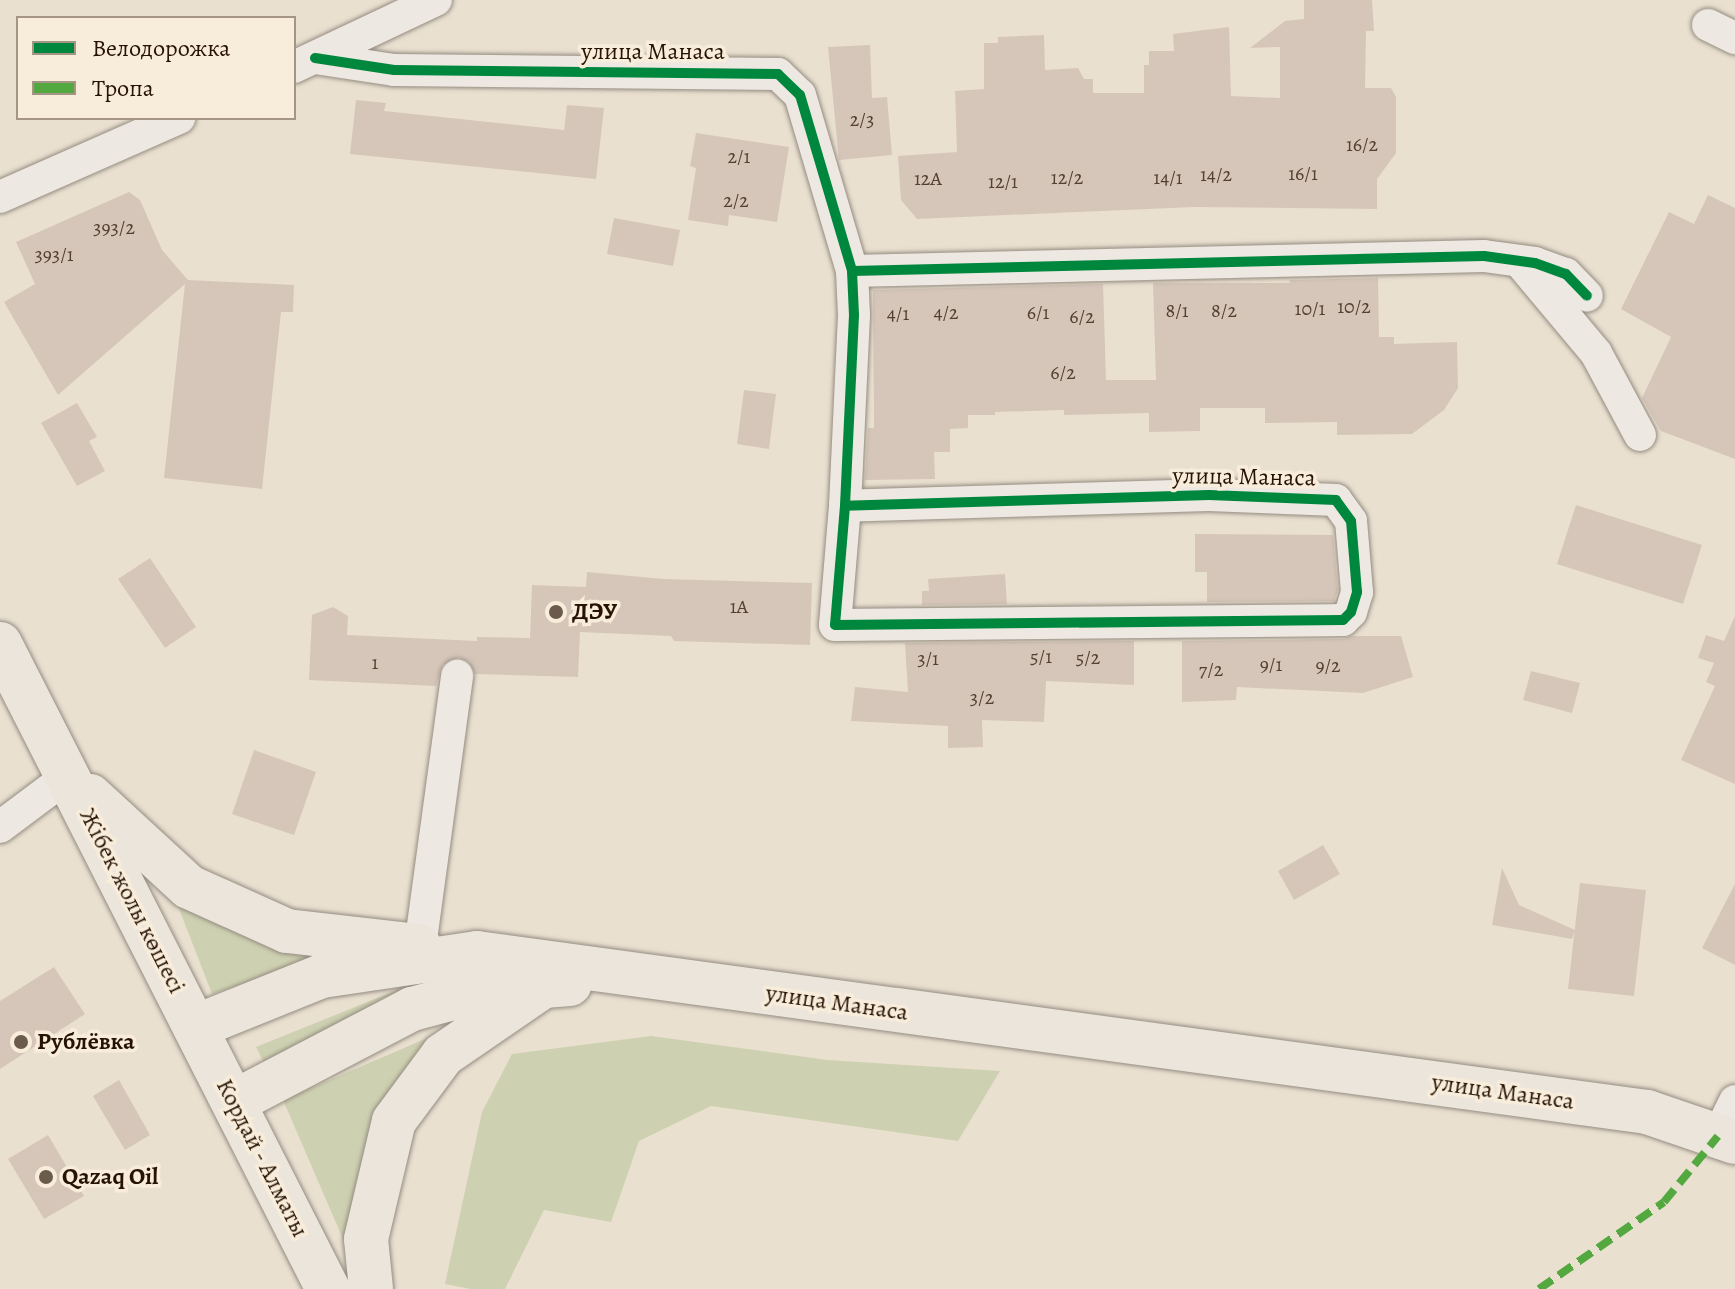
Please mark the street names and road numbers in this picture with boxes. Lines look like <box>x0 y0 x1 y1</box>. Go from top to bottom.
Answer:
street label: улица Манаса <box>581 38 725 66</box>
street label: улица Манаса <box>1172 461 1316 493</box>
street label: Жібек жолы көшесі <box>73 804 191 998</box>
street label: улица Манаса <box>764 979 910 1027</box>
street label: улица Манаса <box>1430 1068 1576 1116</box>
street label: Кордай - Алматы <box>210 1074 314 1242</box>

